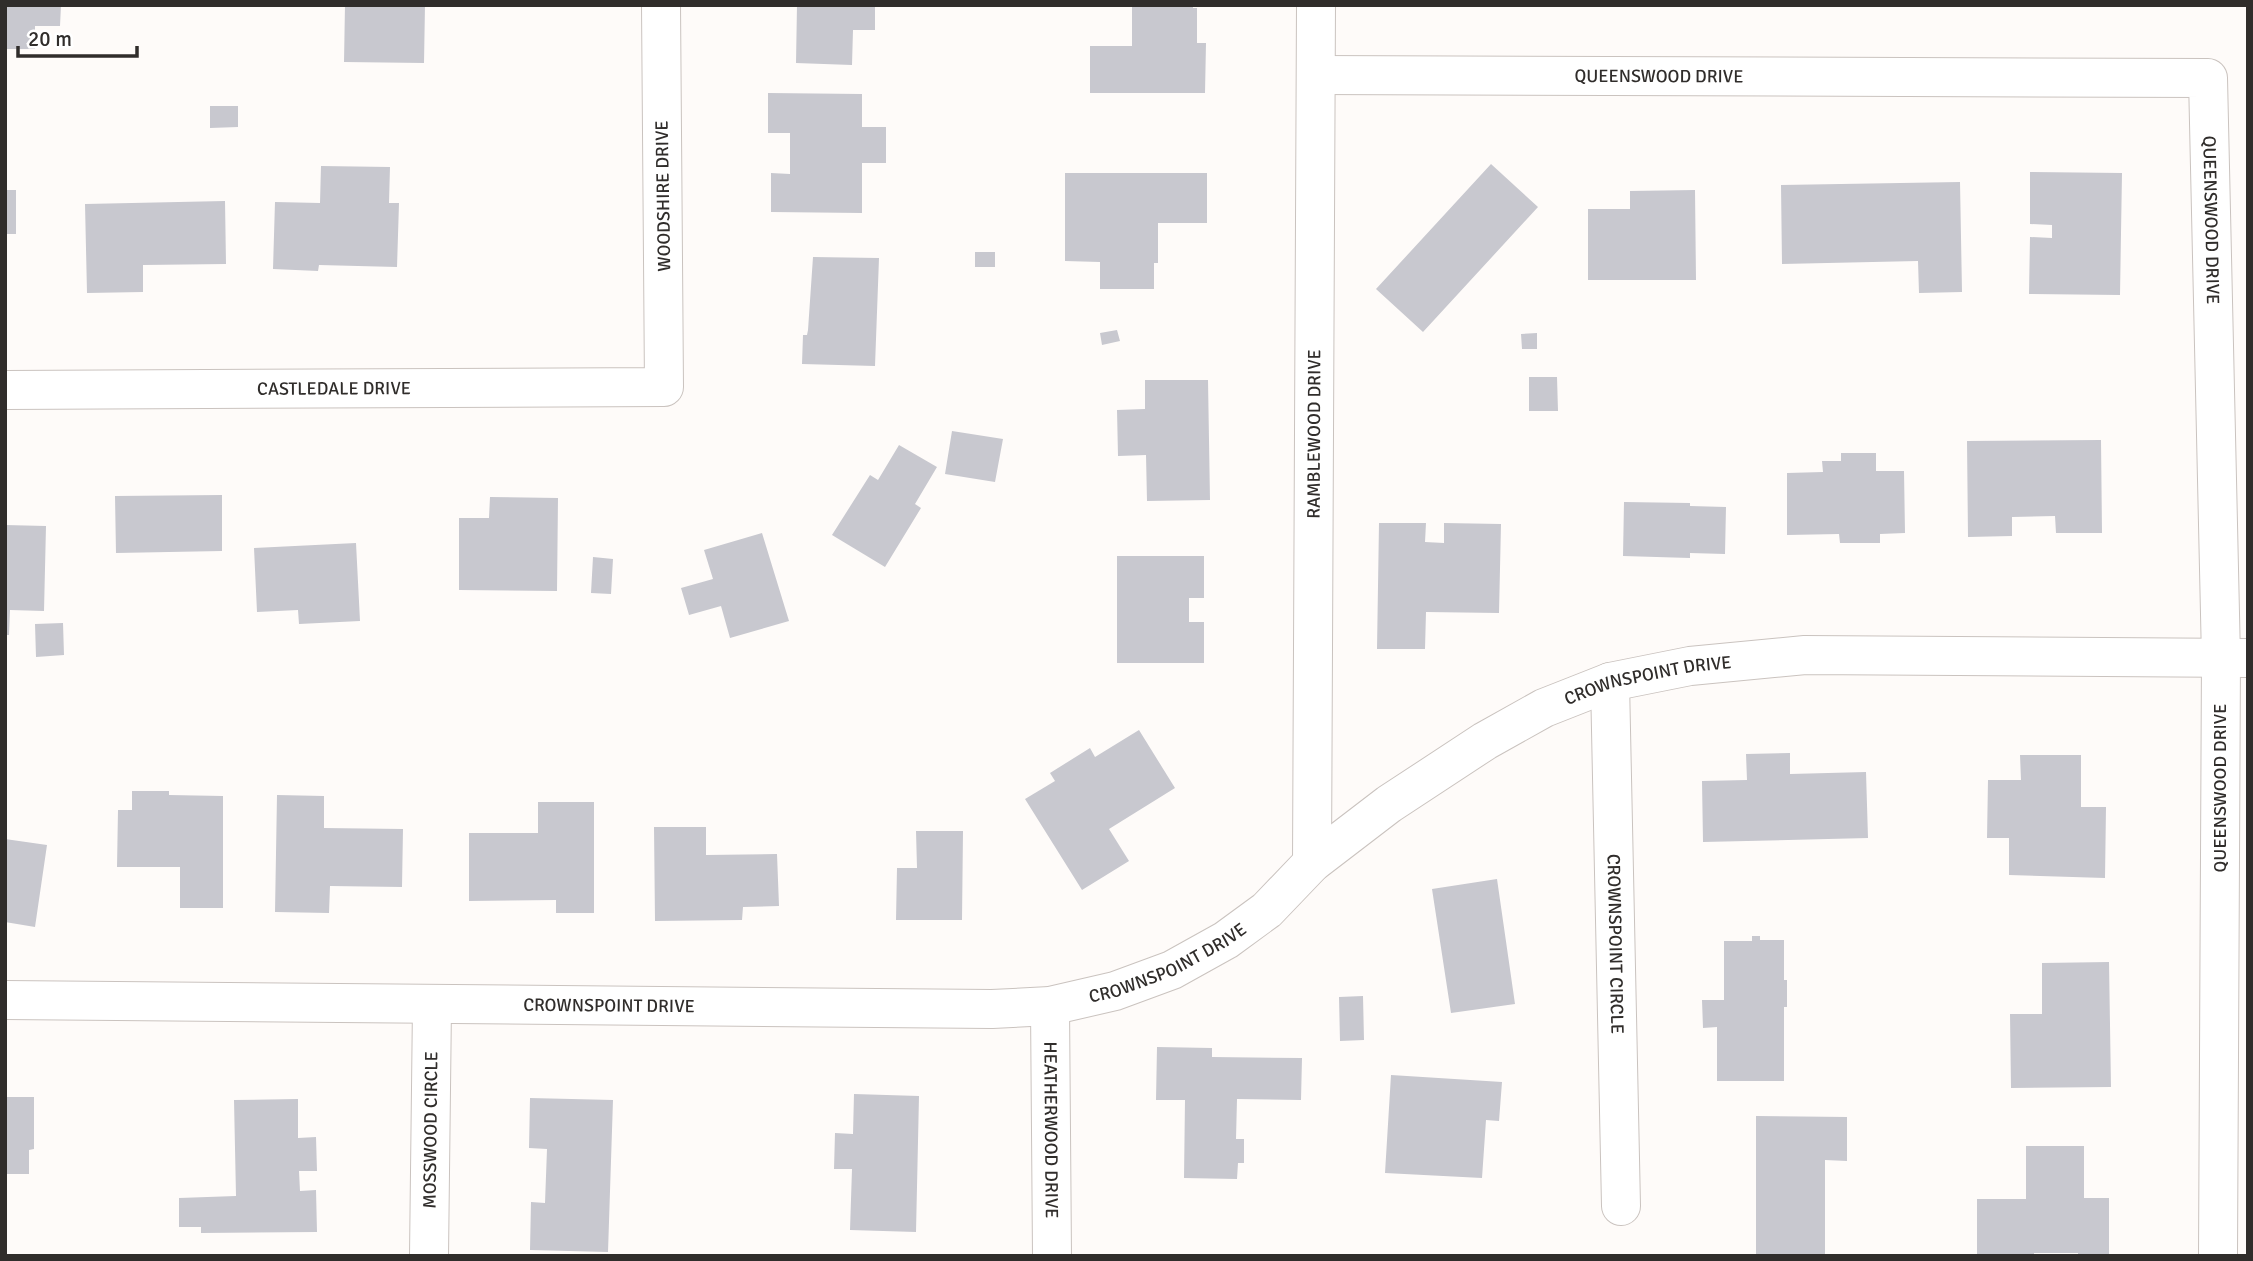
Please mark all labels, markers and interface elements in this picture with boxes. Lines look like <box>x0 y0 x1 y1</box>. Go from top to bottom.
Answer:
scale bar <box>18 14 136 58</box>
text: 20 m <box>28 26 72 52</box>
street label: QUEENSWOOD DRIVE <box>1575 65 1743 87</box>
street label: WOODSHIRE DRIVE <box>651 120 675 272</box>
street label: QUEENSWOOD DRIVE <box>2198 135 2224 305</box>
street label: RAMBLEWOOD DRIVE <box>1303 349 1325 519</box>
street label: CASTLEDALE DRIVE <box>257 377 411 400</box>
street label: CROWNSPOINT DRIVE <box>1561 651 1732 710</box>
street label: QUEENSWOOD DRIVE <box>2209 704 2231 872</box>
street label: CROWNSPOINT CIRCLE <box>1603 854 1628 1034</box>
street label: CROWNSPOINT DRIVE <box>1087 918 1251 1008</box>
street label: CROWNSPOINT DRIVE <box>523 994 695 1017</box>
street label: HEATHERWOOD DRIVE <box>1039 1041 1063 1219</box>
street label: MOSSWOOD CIRCLE <box>419 1051 442 1209</box>

